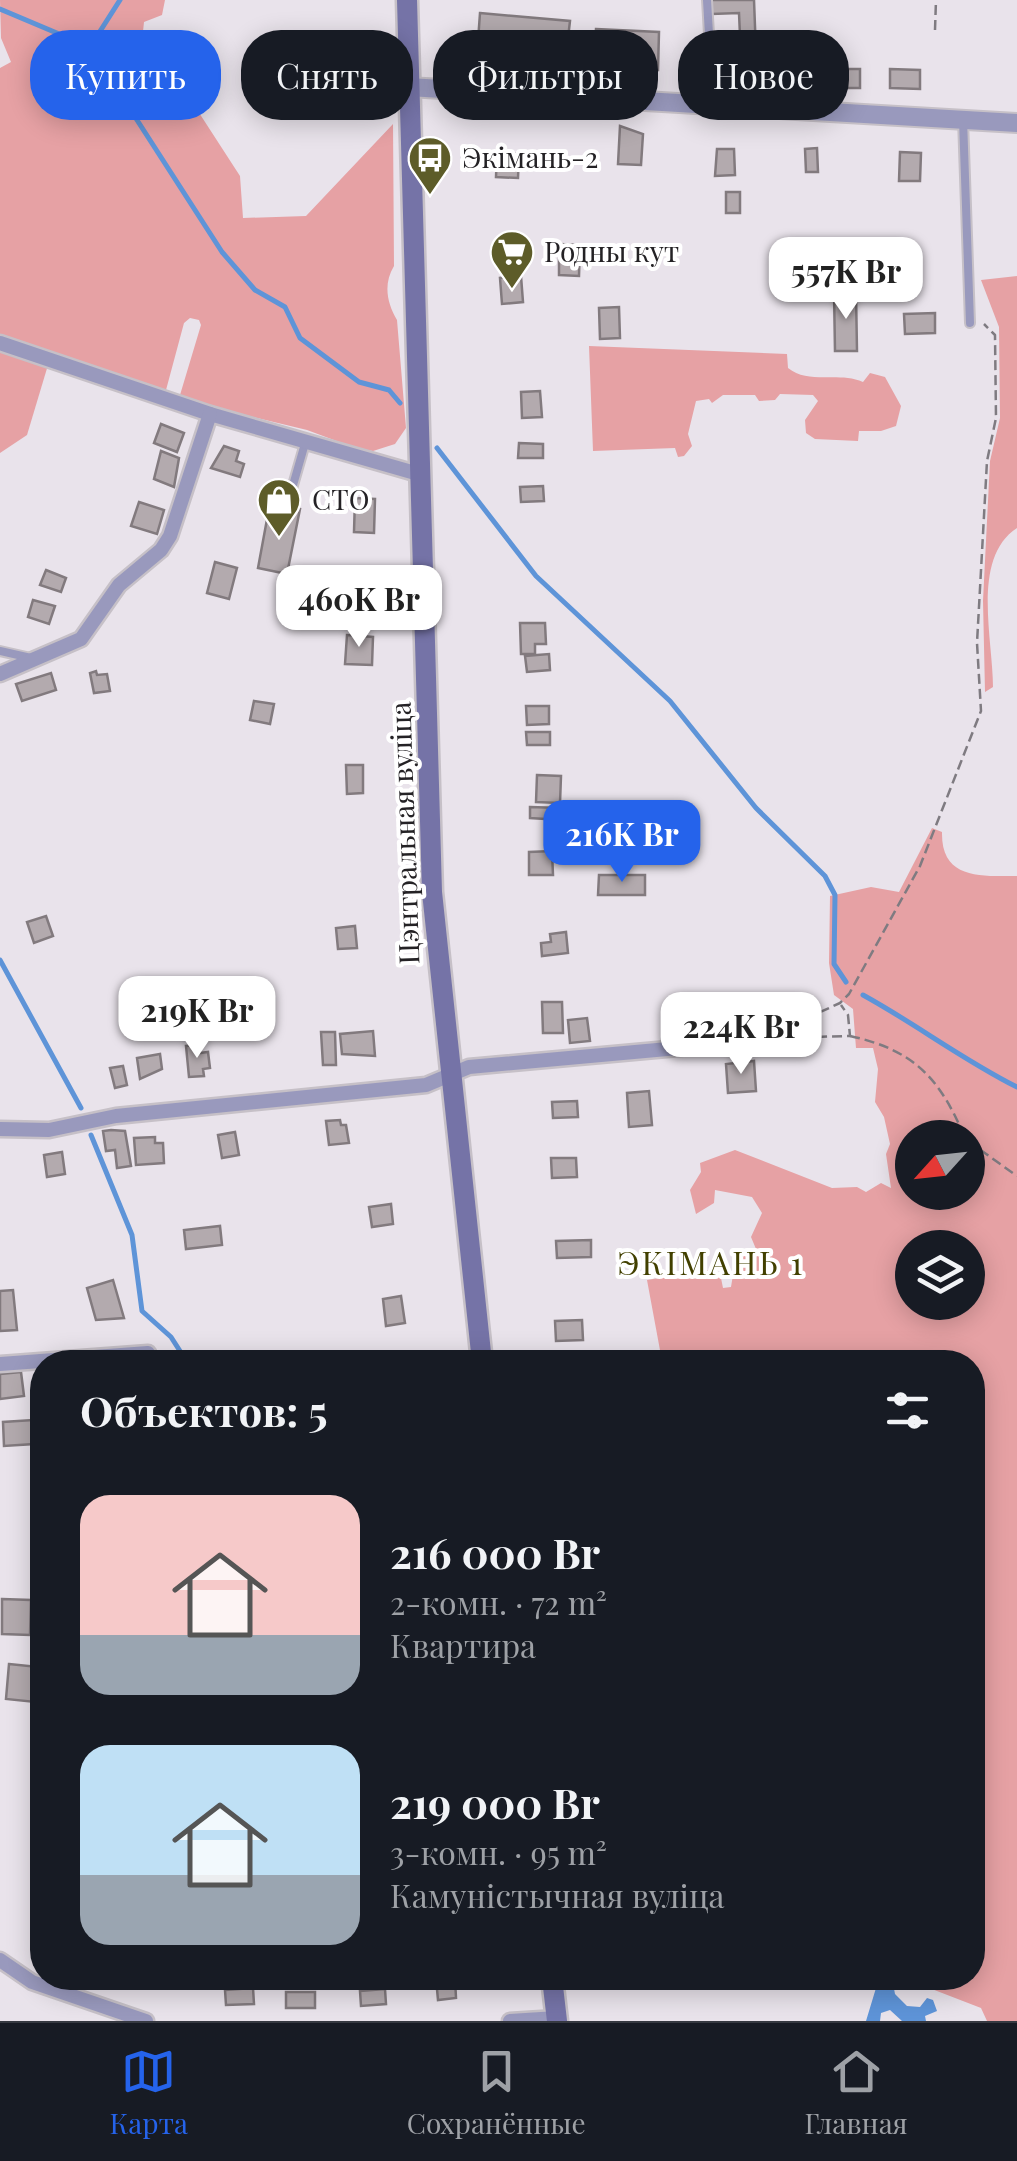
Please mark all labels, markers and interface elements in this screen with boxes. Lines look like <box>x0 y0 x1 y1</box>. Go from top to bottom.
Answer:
chip: Купить <box>30 30 221 120</box>
chip: Снять <box>241 30 413 120</box>
chip: Фильтры <box>433 30 658 120</box>
chip: Новое <box>678 30 849 120</box>
bus stop icon: Экімань-2 <box>407 135 453 196</box>
place label: Экімань-2 <box>462 138 599 175</box>
supermarket icon: Родны кут <box>489 229 535 290</box>
place label: Родны кут <box>544 232 679 269</box>
pin: 557K Br <box>754 237 938 322</box>
text: 557K Br <box>791 248 901 291</box>
shop icon: СТО <box>256 477 302 538</box>
place label: СТО <box>312 480 369 517</box>
pin: 460K Br <box>267 565 451 650</box>
text: 460K Br <box>298 576 420 619</box>
street label: Цэнтральная вуліца <box>380 701 427 965</box>
pin: 216K Br <box>530 800 714 885</box>
text: 216K Br <box>565 811 679 854</box>
pin: 219K Br <box>105 976 289 1061</box>
text: 219K Br <box>140 987 254 1030</box>
pin: 224K Br <box>649 992 833 1077</box>
text: 224K Br <box>683 1003 799 1046</box>
north arrow <box>895 1120 985 1210</box>
map controls <box>895 1120 985 1320</box>
button: layers <box>895 1230 985 1320</box>
district label: ЭКІМАНЬ 1 <box>617 1240 805 1283</box>
text: Объектов: 5 <box>80 1382 327 1438</box>
icon: filters <box>880 1383 935 1438</box>
text: 216 000 Br <box>390 1524 600 1580</box>
icon: home <box>160 1535 280 1655</box>
text: 2-комн. · 72 m² <box>390 1580 607 1623</box>
text: Квартира <box>390 1623 536 1666</box>
text: 219 000 Br <box>390 1774 600 1830</box>
icon: home <box>160 1785 280 1905</box>
text: 3-комн. · 95 m² <box>390 1830 607 1873</box>
text: Камуністычная вуліца <box>390 1873 725 1916</box>
tab: Карта <box>109 2044 188 2141</box>
tab: Сохранённые <box>407 2044 586 2141</box>
tab: Главная <box>804 2044 908 2141</box>

